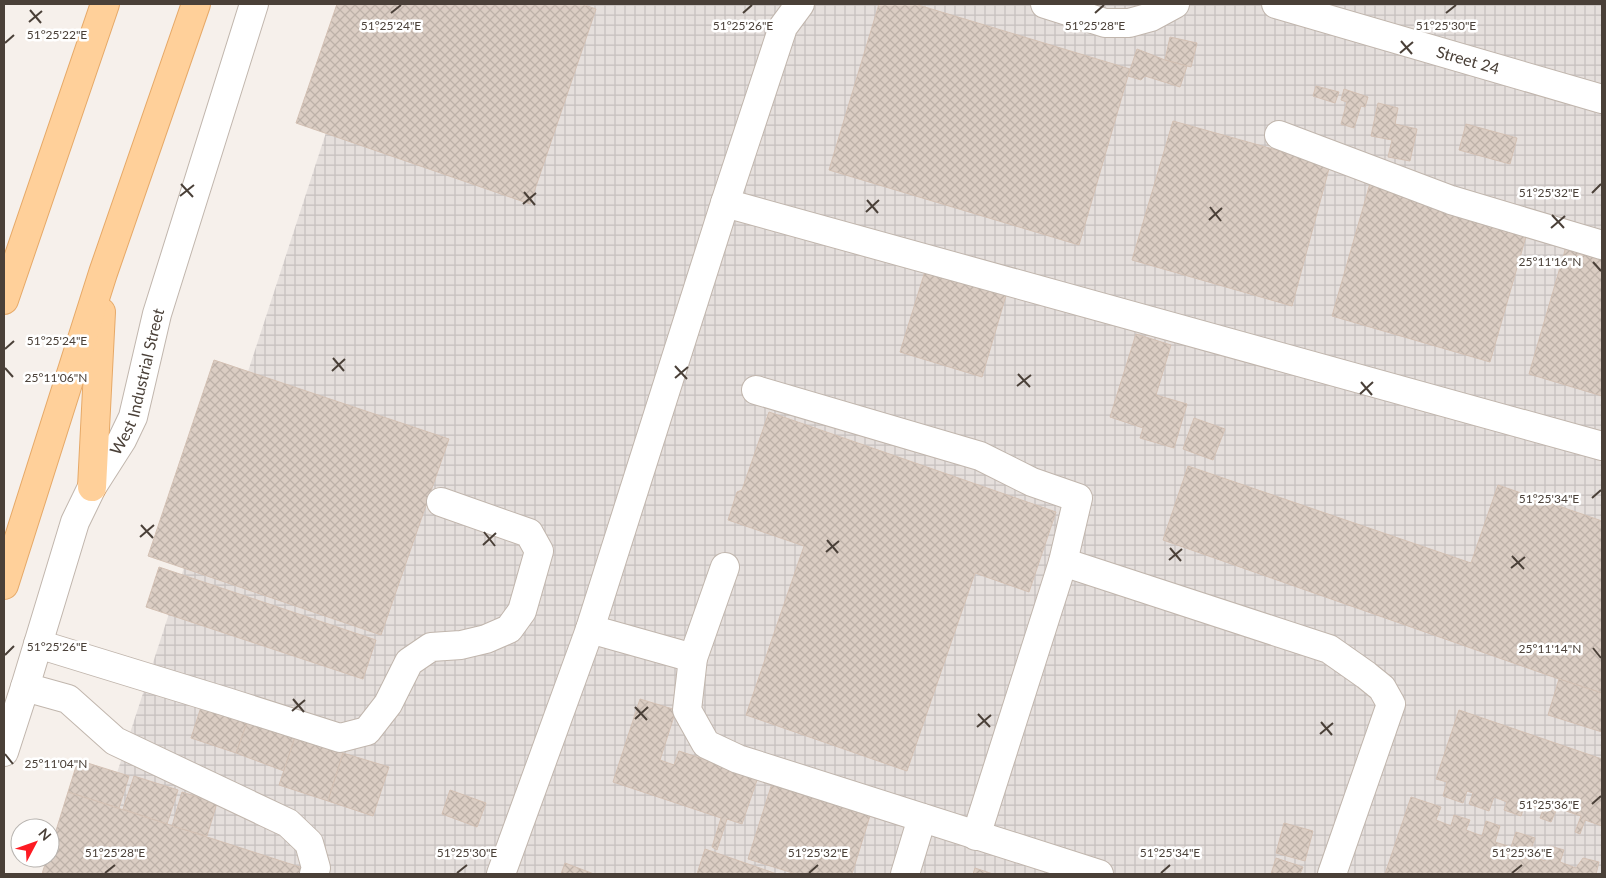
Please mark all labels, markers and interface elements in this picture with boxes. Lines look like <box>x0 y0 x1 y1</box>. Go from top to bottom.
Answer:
text: 51°25'24"E <box>361 18 421 33</box>
text: 51°25'26"E <box>713 18 773 33</box>
text: 51°25'28"E <box>1065 18 1125 33</box>
text: 51°25'30"E <box>1416 18 1476 33</box>
text: 51°25'22"E <box>27 27 87 42</box>
street label: Street 24 <box>1434 41 1502 78</box>
text: 51°25'32"E <box>1519 185 1579 200</box>
text: 25°11'16"N <box>1519 254 1581 269</box>
street label: West Industrial Street <box>105 305 167 458</box>
text: 51°25'24"E <box>27 333 87 348</box>
text: 25°11'06"N <box>25 370 87 385</box>
text: 51°25'34"E <box>1519 491 1579 506</box>
text: 51°25'26"E <box>27 639 87 654</box>
text: 25°11'14"N <box>1519 641 1581 656</box>
text: 25°11'04"N <box>25 756 87 771</box>
text: 51°25'36"E <box>1519 797 1579 812</box>
north arrow <box>10 818 60 868</box>
text: N <box>35 824 55 844</box>
text: 51°25'28"E <box>85 845 145 860</box>
text: 51°25'30"E <box>437 845 497 860</box>
text: 51°25'32"E <box>788 845 848 860</box>
text: 51°25'34"E <box>1140 845 1200 860</box>
text: 51°25'36"E <box>1492 845 1552 860</box>

